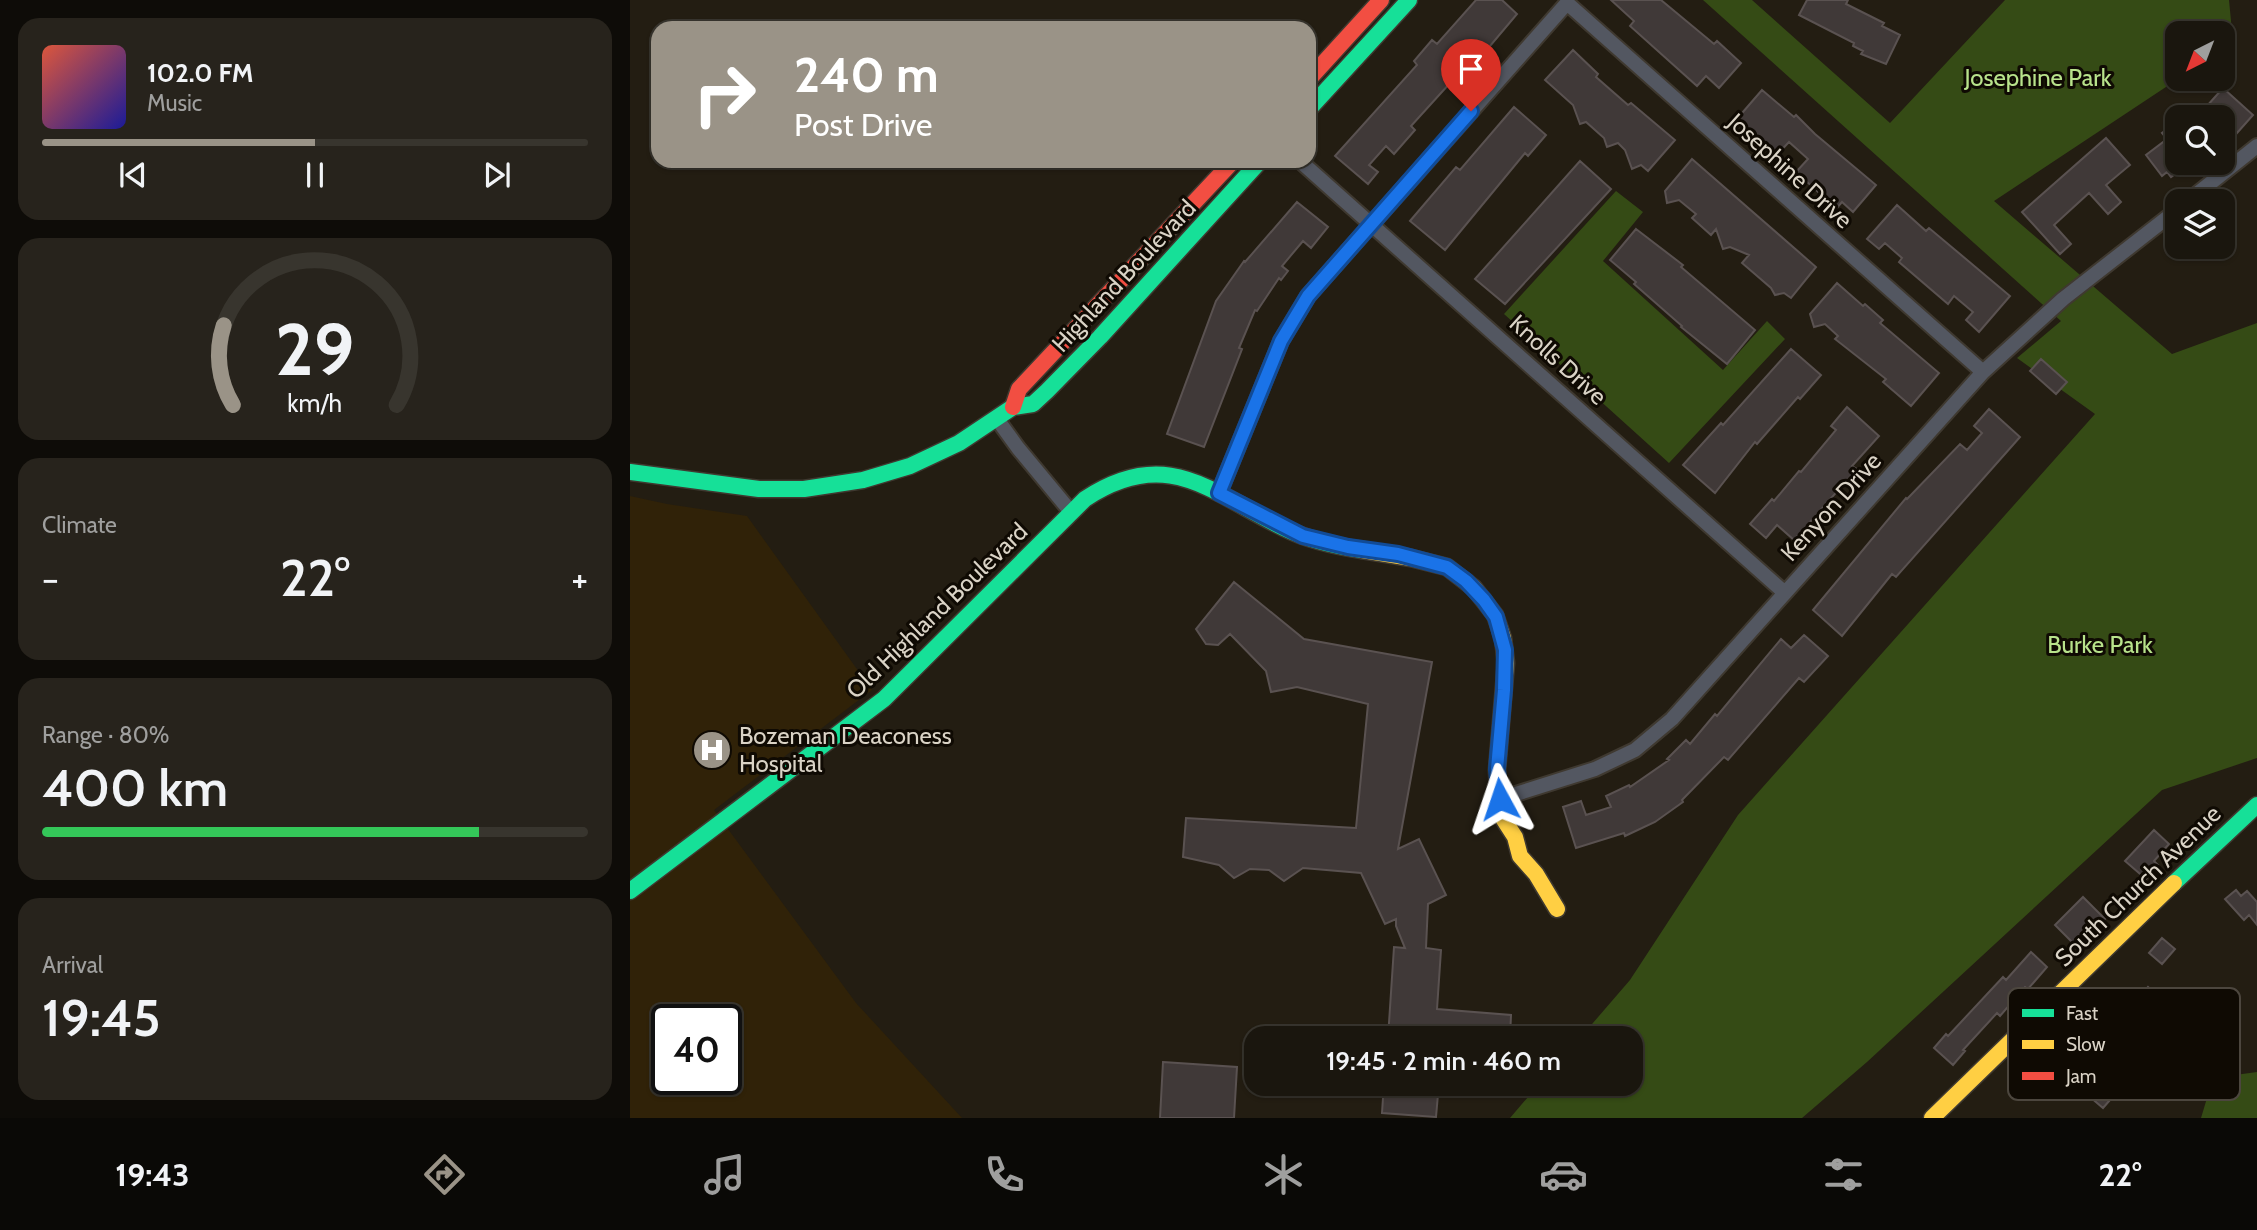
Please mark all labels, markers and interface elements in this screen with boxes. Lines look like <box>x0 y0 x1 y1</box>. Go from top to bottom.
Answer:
north arrow <box>2165 21 2235 91</box>
map controls <box>2165 21 2235 259</box>
pin <box>1441 39 1501 111</box>
text: 240 m <box>794 45 939 104</box>
icon: right <box>679 49 770 140</box>
icon: arrive <box>1452 50 1490 88</box>
text: 102.0 FM <box>147 57 253 89</box>
park label: Josephine Park <box>1963 63 2112 92</box>
text: Music <box>147 89 202 117</box>
text: Post Drive <box>794 105 933 144</box>
button: search <box>2165 105 2235 175</box>
street label: Josephine Drive <box>1721 106 1859 234</box>
icon: previous <box>114 156 152 194</box>
icon: pause <box>296 156 334 194</box>
icon: next <box>478 156 516 194</box>
button: layers <box>2165 189 2235 259</box>
street label: Highland Boulevard <box>1046 193 1202 358</box>
text: 29 <box>275 305 355 393</box>
street label: Knolls Drive <box>1504 308 1613 411</box>
text: km/h <box>288 388 342 418</box>
street label: Kenyon Drive <box>1774 446 1887 567</box>
text: Climate <box>42 511 117 539</box>
street label: Old Highland Boulevard <box>840 517 1033 705</box>
text: 22° <box>280 546 350 609</box>
text: − <box>42 555 59 602</box>
text: + <box>571 555 588 602</box>
park label: Burke Park <box>2047 630 2153 659</box>
text: Range · 80% <box>42 721 169 749</box>
place label: Bozeman Deaconess Hospital <box>739 721 952 778</box>
hospital icon: Bozeman Deaconess Hospital <box>691 729 733 771</box>
text: 400 km <box>42 756 228 819</box>
position arrow <box>1463 762 1537 836</box>
street label: South Church Avenue <box>2049 799 2227 972</box>
text: Arrival <box>42 951 103 979</box>
text: 19:45 <box>42 986 160 1049</box>
legend <box>2008 988 2240 1100</box>
text: Fast <box>2066 1002 2099 1025</box>
speed limit sign: 40 <box>651 1004 742 1095</box>
text: Slow <box>2066 1033 2106 1056</box>
text: 19:45 · 2 min · 460 m <box>1326 1045 1561 1077</box>
text: Jam <box>2065 1065 2096 1088</box>
icon: directions <box>420 1150 469 1199</box>
icon: music <box>700 1150 749 1199</box>
icon: phone <box>980 1150 1029 1199</box>
icon: climate <box>1259 1150 1308 1199</box>
icon: car <box>1539 1150 1588 1199</box>
icon: filters <box>1819 1150 1868 1199</box>
text: 19:43 <box>115 1155 189 1194</box>
text: 22° <box>2098 1155 2142 1194</box>

